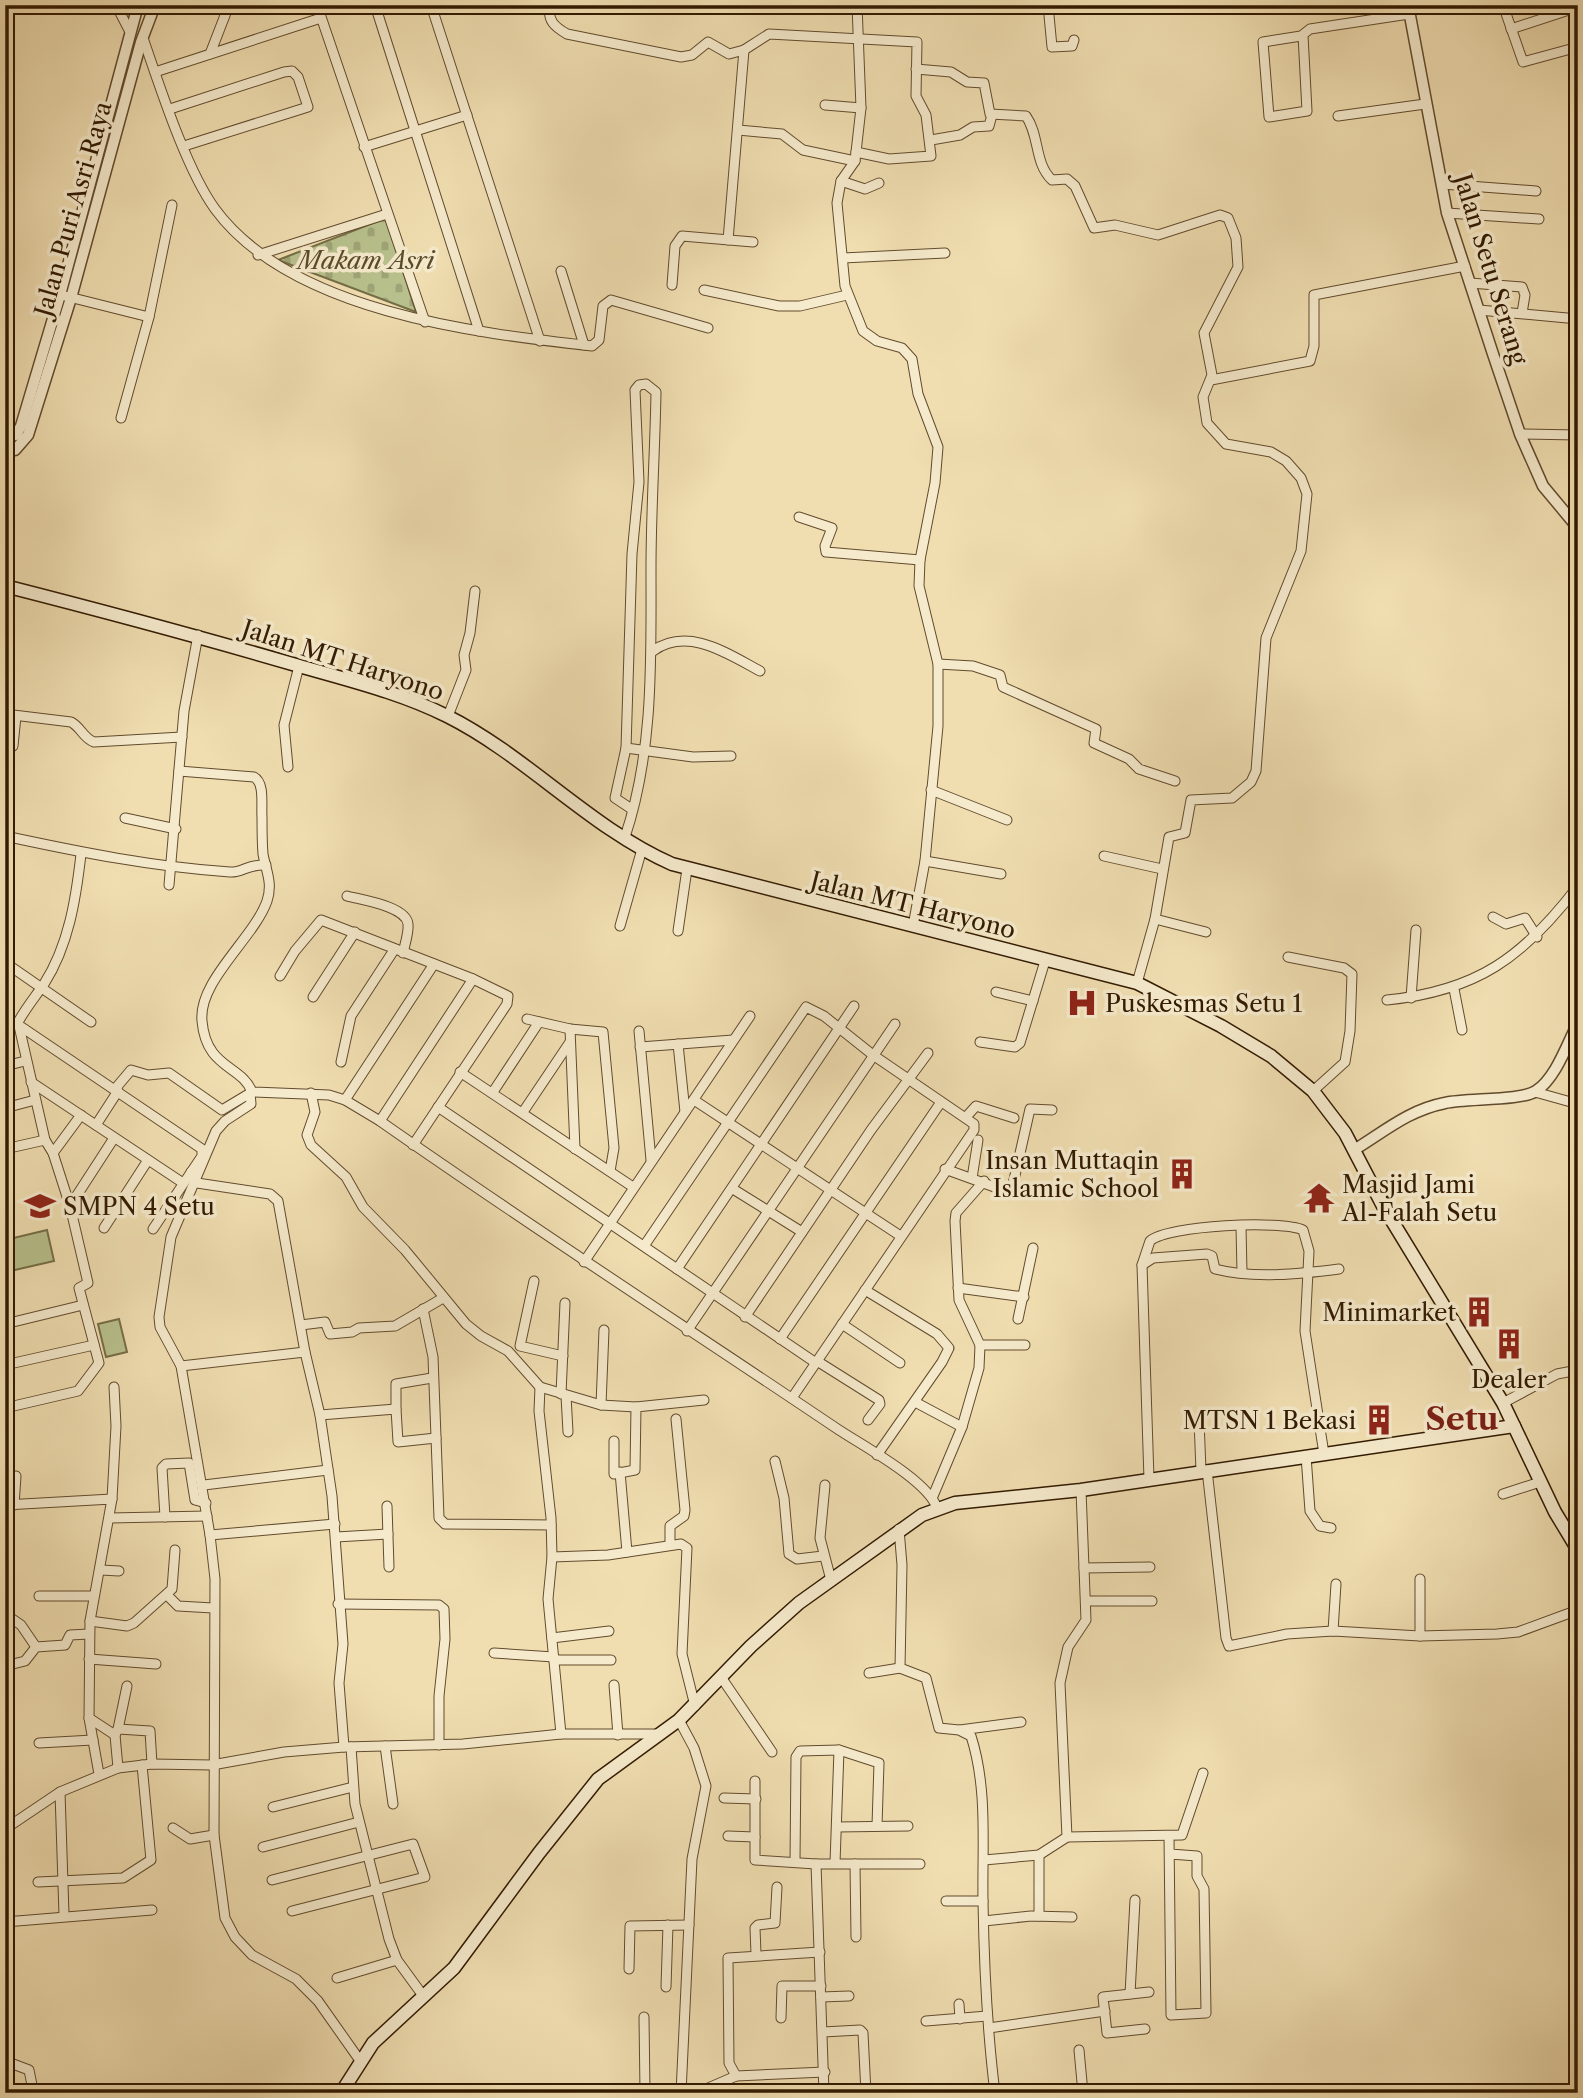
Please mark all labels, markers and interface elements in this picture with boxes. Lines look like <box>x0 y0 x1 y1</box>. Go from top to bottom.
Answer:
street label: Jalan Puri Asri Raya <box>27 98 118 324</box>
street label: Jalan Setu Serang <box>1447 166 1534 368</box>
park label: Makam Asri <box>295 246 436 275</box>
street label: Jalan MT Haryono <box>235 612 447 706</box>
street label: Jalan MT Haryono <box>804 865 1019 945</box>
hospital icon: Puskesmas Setu 1 <box>1065 986 1099 1020</box>
place label: Puskesmas Setu 1 <box>1105 989 1302 1018</box>
place label: Insan Muttaqin Islamic School <box>985 1146 1159 1203</box>
building icon: Insan Muttaqin Islamic School <box>1165 1157 1199 1191</box>
place label: Masjid Jami Al-Falah Setu <box>1341 1170 1498 1227</box>
temple icon: Masjid Jami Al-Falah Setu <box>1302 1181 1336 1215</box>
school or university icon: SMPN 4 Setu <box>23 1189 57 1223</box>
place label: SMPN 4 Setu <box>63 1192 215 1221</box>
building icon: Minimarket <box>1462 1295 1496 1329</box>
place label: Minimarket <box>1322 1298 1457 1327</box>
building icon: Dealer <box>1492 1327 1526 1361</box>
place label: Dealer <box>1471 1365 1547 1394</box>
district label: Setu <box>1425 1399 1499 1438</box>
building icon: MTSN 1 Bekasi <box>1362 1403 1396 1437</box>
place label: MTSN 1 Bekasi <box>1183 1406 1356 1435</box>

